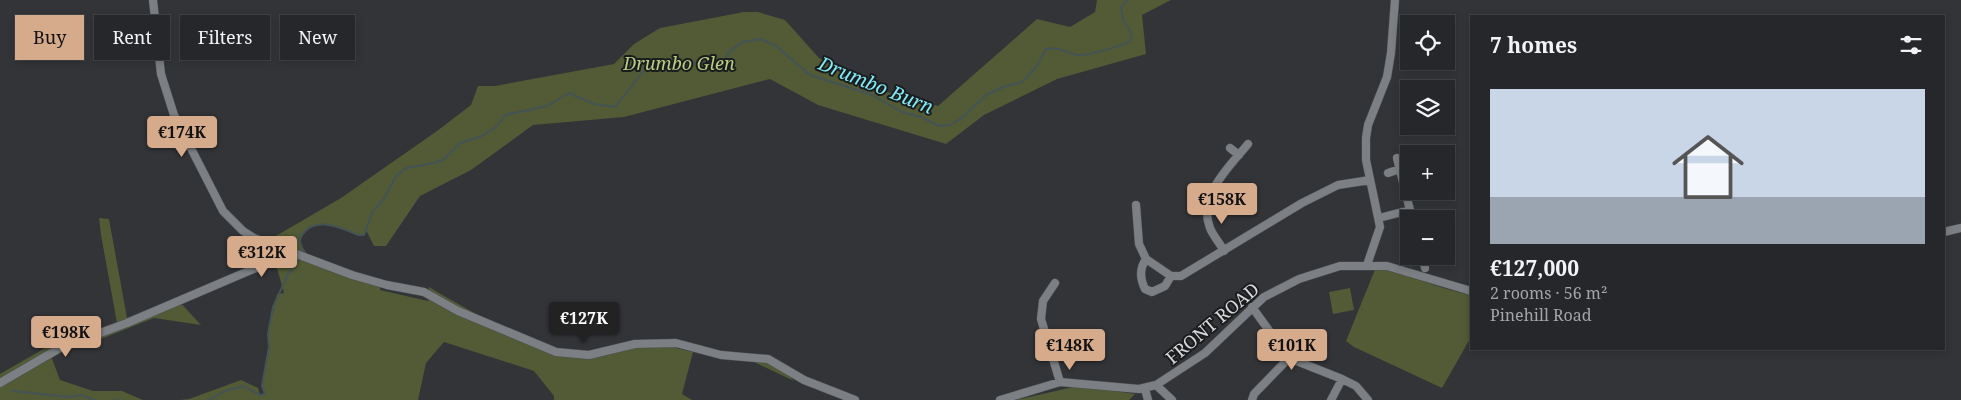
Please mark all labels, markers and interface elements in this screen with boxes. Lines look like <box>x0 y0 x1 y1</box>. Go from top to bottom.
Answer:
chip: Buy <box>15 15 84 60</box>
chip: Rent <box>94 15 170 60</box>
chip: Filters <box>180 15 270 60</box>
chip: New <box>280 15 355 60</box>
map controls <box>1400 15 1455 265</box>
button: locate <box>1400 15 1455 70</box>
text: 7 homes <box>1490 31 1577 59</box>
icon: filters <box>1897 31 1925 59</box>
water label: Drumbo Burn <box>814 50 938 120</box>
park label: Drumbo Glen <box>622 51 735 75</box>
button: layers <box>1400 80 1455 135</box>
pin: €174K <box>147 116 217 158</box>
text: €174K <box>158 121 206 143</box>
icon: home <box>1663 122 1753 212</box>
button: + <box>1400 145 1455 200</box>
pin: €158K <box>1187 182 1257 225</box>
text: €158K <box>1198 188 1246 210</box>
button: − <box>1400 210 1455 265</box>
pin: €312K <box>227 236 297 278</box>
text: €312K <box>238 241 286 263</box>
text: €127,000 <box>1490 254 1579 282</box>
street label: FRONT ROAD <box>1160 277 1264 369</box>
text: 2 rooms · 56 m² <box>1490 282 1607 304</box>
pin: €127K <box>549 302 619 344</box>
text: Pinehill Road <box>1490 304 1592 326</box>
text: €127K <box>560 307 608 329</box>
pin: €198K <box>31 316 101 358</box>
text: €198K <box>42 321 90 343</box>
pin: €148K <box>1035 328 1105 371</box>
pin: €101K <box>1257 328 1327 371</box>
text: €148K <box>1046 334 1094 356</box>
text: €101K <box>1268 334 1316 356</box>

